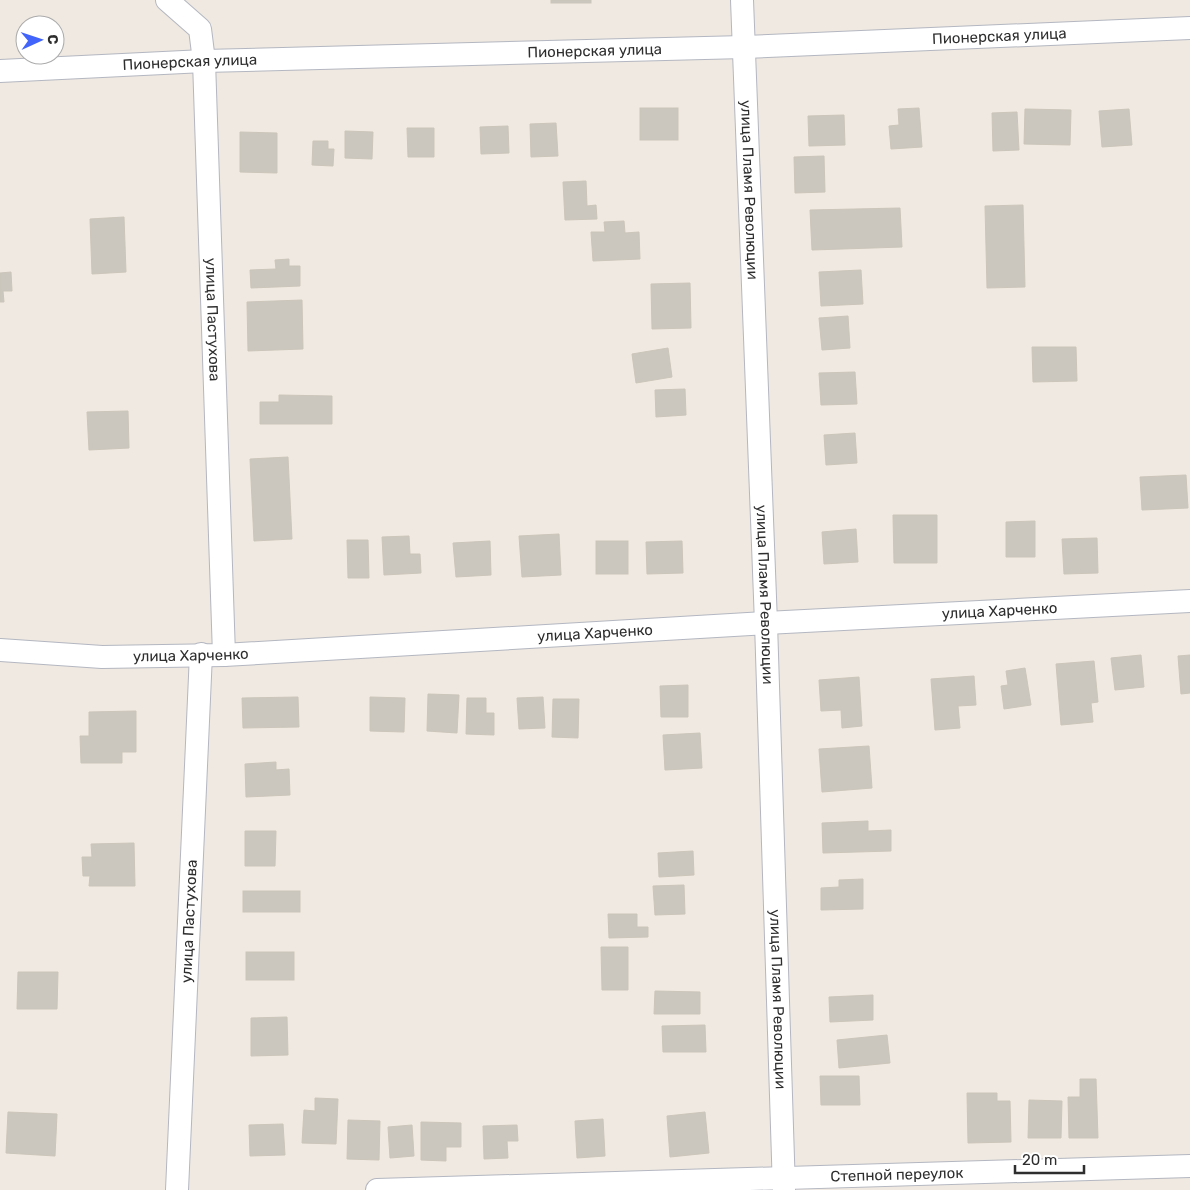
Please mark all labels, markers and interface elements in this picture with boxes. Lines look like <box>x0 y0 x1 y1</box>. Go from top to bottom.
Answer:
north arrow <box>15 15 65 65</box>
street label: Пионерская улица <box>932 24 1067 48</box>
text: С <box>44 34 61 45</box>
street label: Пионерская улица <box>527 40 662 62</box>
street label: Пионерская улица <box>122 51 257 74</box>
street label: улица Пламя Революции <box>737 100 762 280</box>
street label: улица Пастухова <box>202 258 224 382</box>
street label: улица Пламя Революции <box>752 504 777 685</box>
street label: улица Харченко <box>941 599 1058 623</box>
street label: улица Харченко <box>537 621 653 645</box>
street label: улица Харченко <box>133 645 249 665</box>
street label: улица Пастухова <box>177 859 201 983</box>
street label: улица Пламя Революции <box>766 909 790 1090</box>
scale bar <box>1015 1142 1084 1174</box>
text: 20 m <box>1022 1151 1057 1169</box>
street label: Степной переулок <box>830 1164 964 1186</box>

